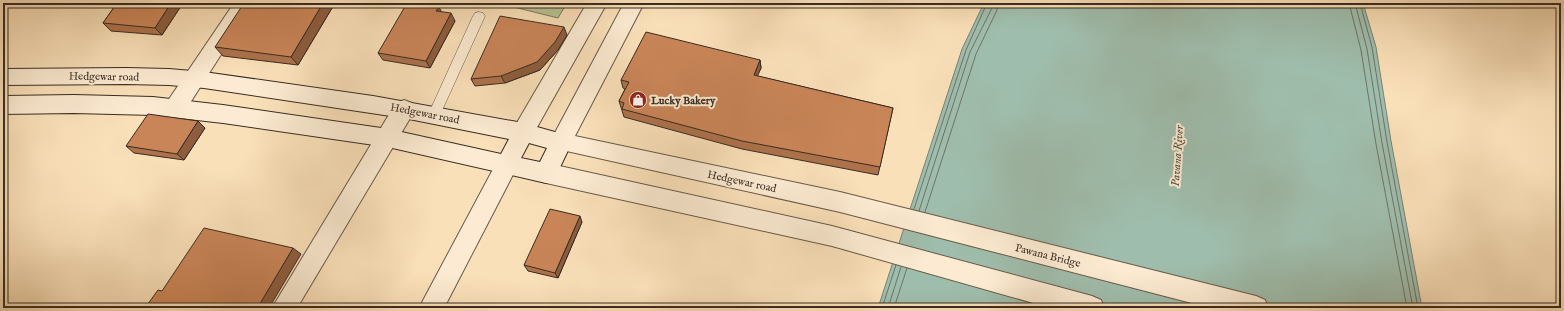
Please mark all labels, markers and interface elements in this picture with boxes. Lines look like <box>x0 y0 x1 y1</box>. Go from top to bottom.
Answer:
street label: Hedgewar road <box>69 69 139 85</box>
shop icon: Lucky Bakery <box>628 90 648 110</box>
place label: Lucky Bakery <box>650 94 716 108</box>
street label: Hedgewar road <box>389 100 461 128</box>
water label: Pavana River <box>1168 124 1187 187</box>
street label: Hedgewar road <box>706 168 778 196</box>
street label: Pawana Bridge <box>1014 241 1082 271</box>

